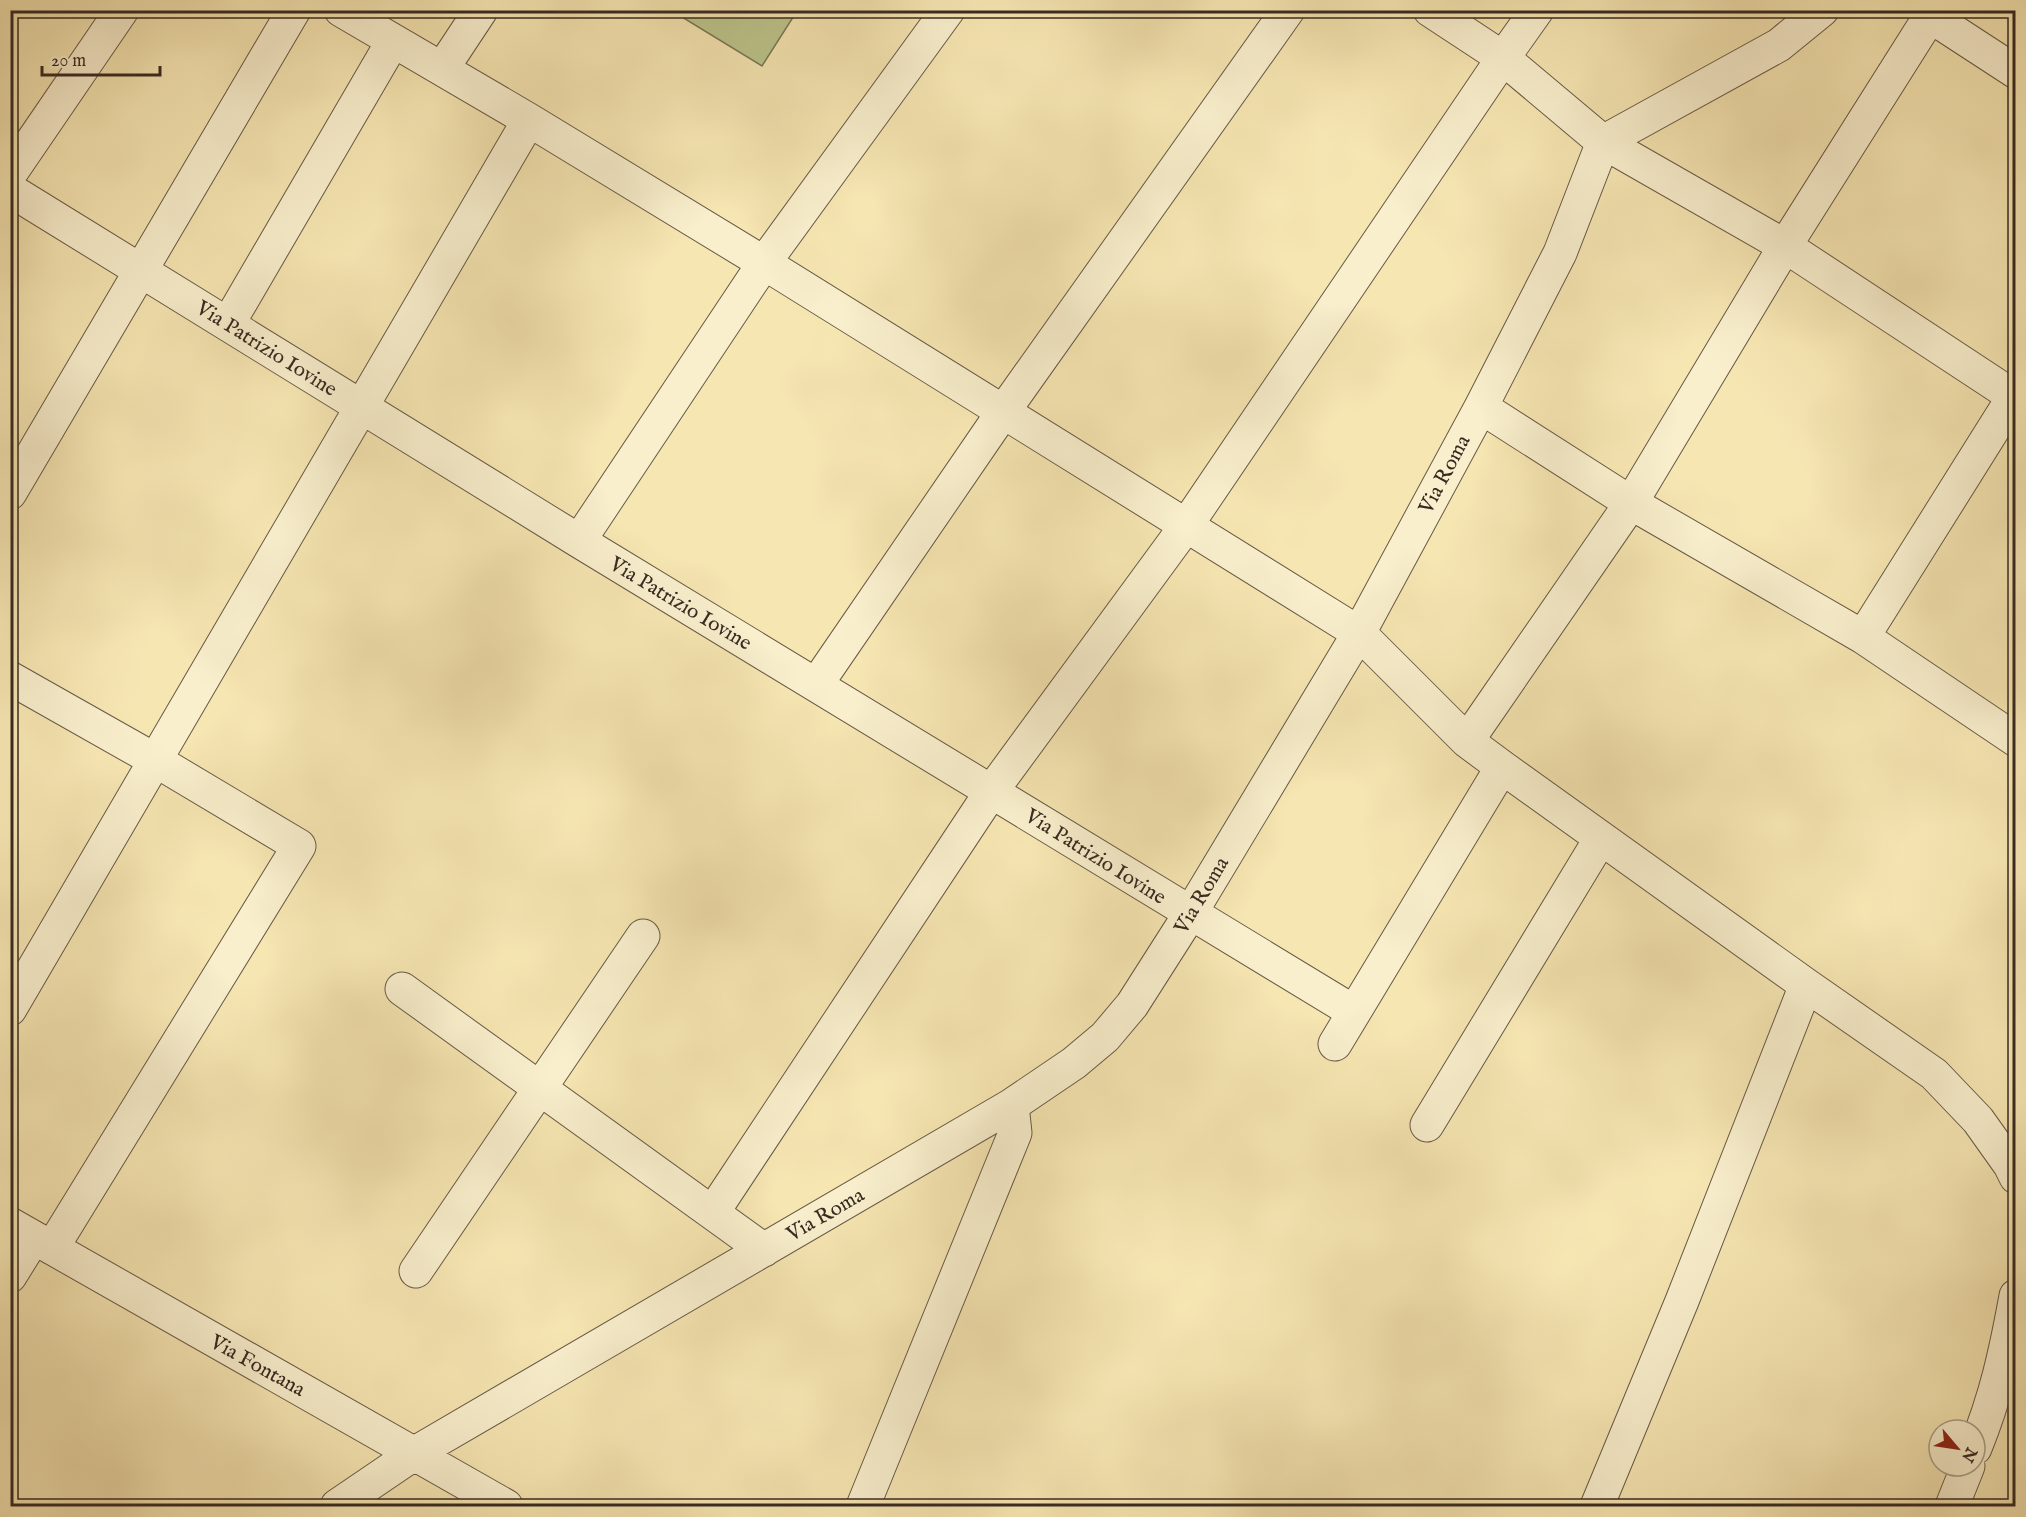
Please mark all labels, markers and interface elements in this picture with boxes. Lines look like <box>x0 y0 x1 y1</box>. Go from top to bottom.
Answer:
scale bar <box>42 39 160 77</box>
text: 20 m <box>51 50 86 73</box>
street label: Via Patrizio Iovine <box>190 295 342 404</box>
street label: Via Roma <box>1413 430 1478 520</box>
street label: Via Patrizio Iovine <box>603 551 757 658</box>
street label: Via Patrizio Iovine <box>1019 803 1171 912</box>
street label: Via Roma <box>1168 851 1236 940</box>
street label: Via Roma <box>781 1182 870 1249</box>
street label: Via Fontana <box>204 1329 311 1404</box>
north arrow <box>1927 1418 1987 1478</box>
text: N <box>1956 1443 1981 1465</box>

